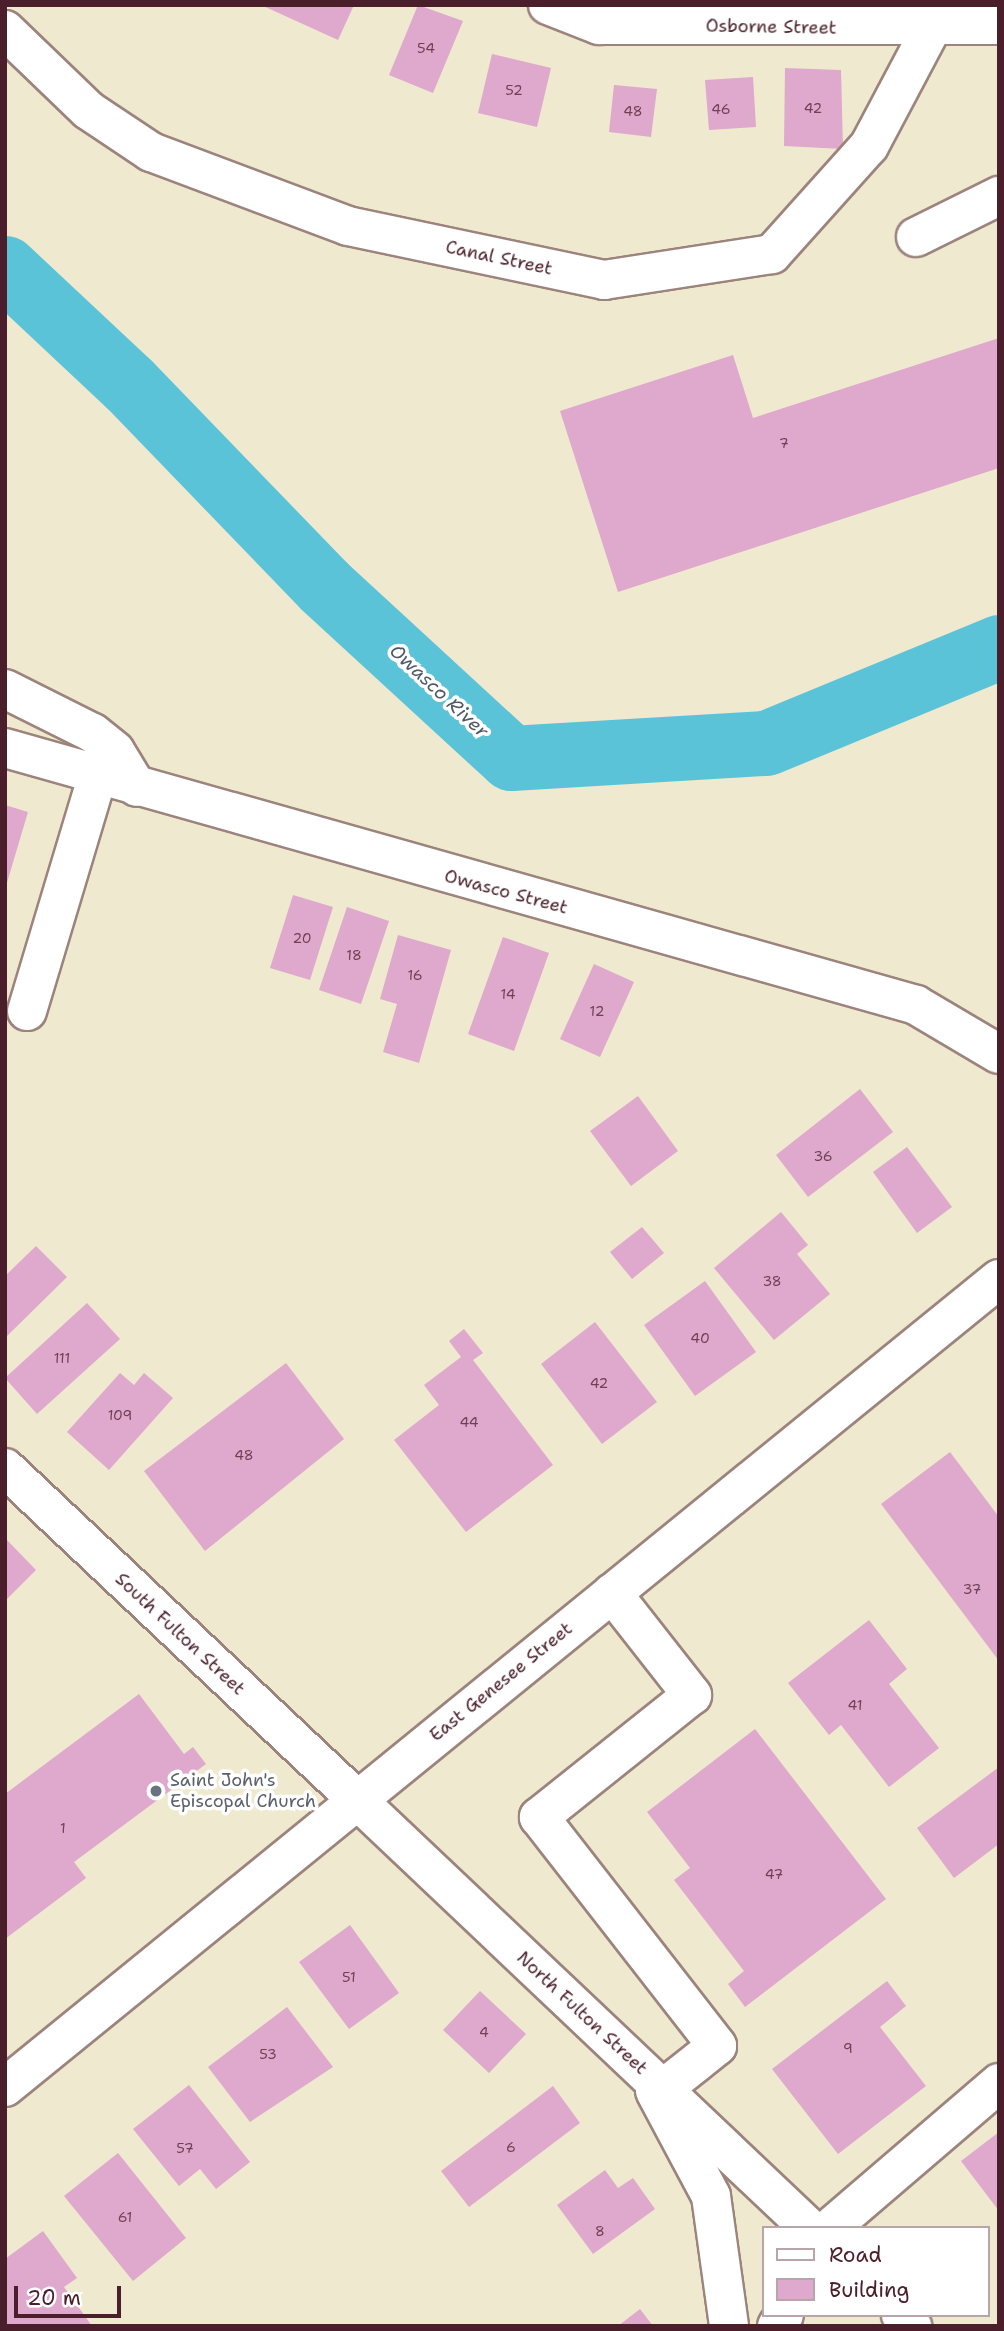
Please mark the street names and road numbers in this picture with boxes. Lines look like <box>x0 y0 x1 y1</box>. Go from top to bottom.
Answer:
street label: Osborne Street <box>705 15 837 39</box>
street label: Canal Street <box>444 236 554 280</box>
street label: Owasco Street <box>442 865 570 919</box>
street label: South Fulton Street <box>111 1568 249 1700</box>
street label: East Genesee Street <box>425 1618 577 1746</box>
street label: North Fulton Street <box>512 1947 652 2079</box>

